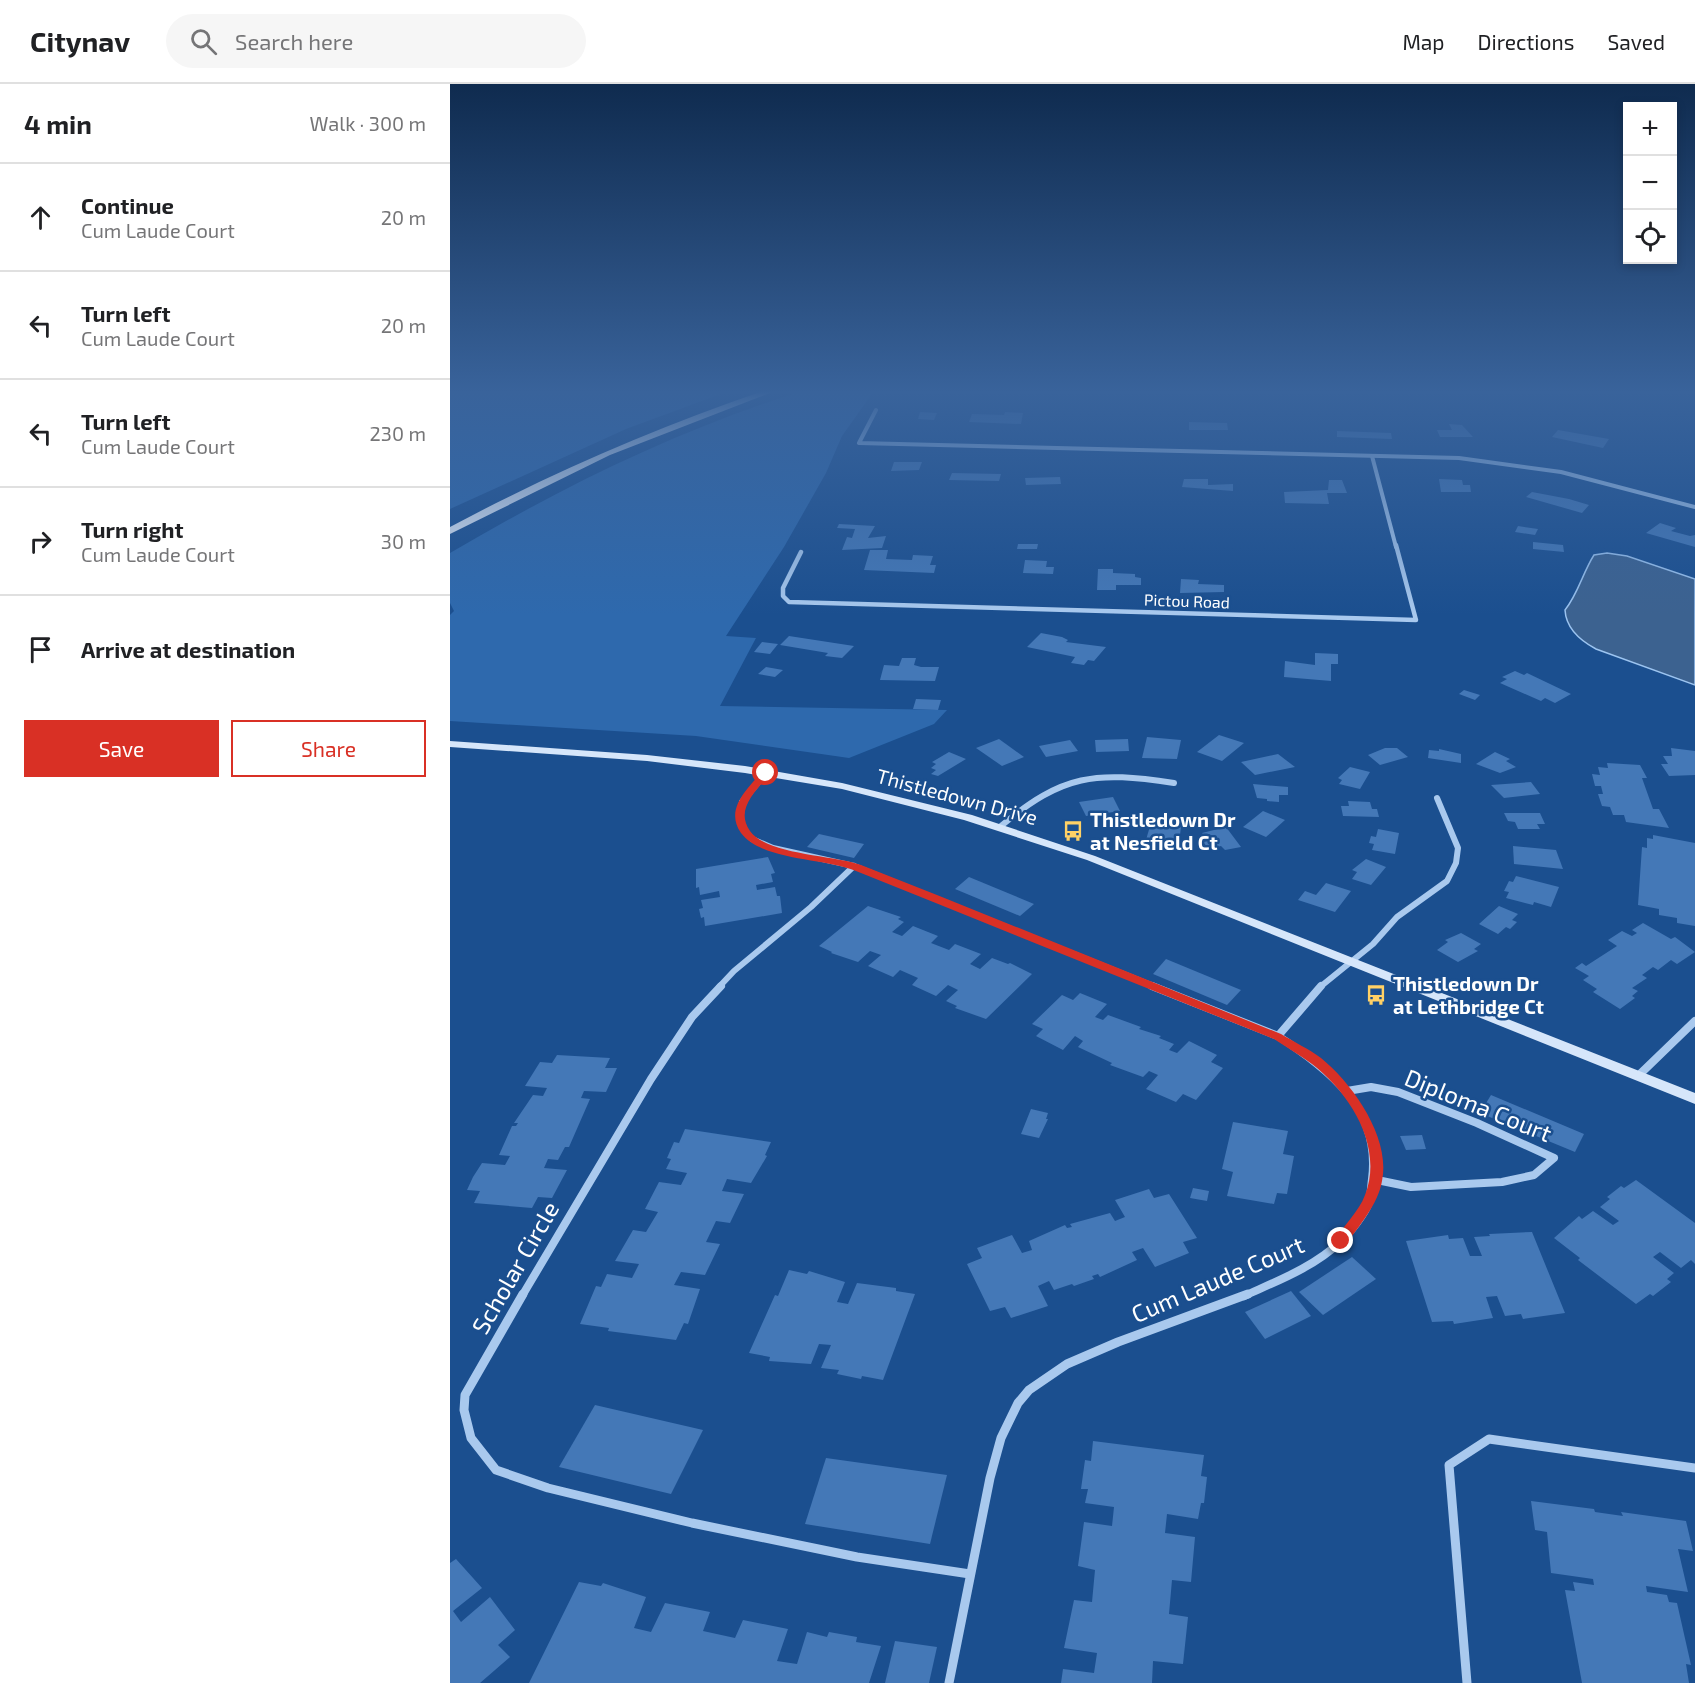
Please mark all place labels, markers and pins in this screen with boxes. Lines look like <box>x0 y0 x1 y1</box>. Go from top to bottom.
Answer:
place label: Thistledown Dr at Nesfield Ct <box>1090 807 1236 854</box>
bus stop icon: Thistledown Dr at Nesfield Ct <box>1061 819 1085 843</box>
place label: Thistledown Dr at Lethbridge Ct <box>1393 971 1544 1018</box>
bus stop icon: Thistledown Dr at Lethbridge Ct <box>1364 983 1388 1007</box>

